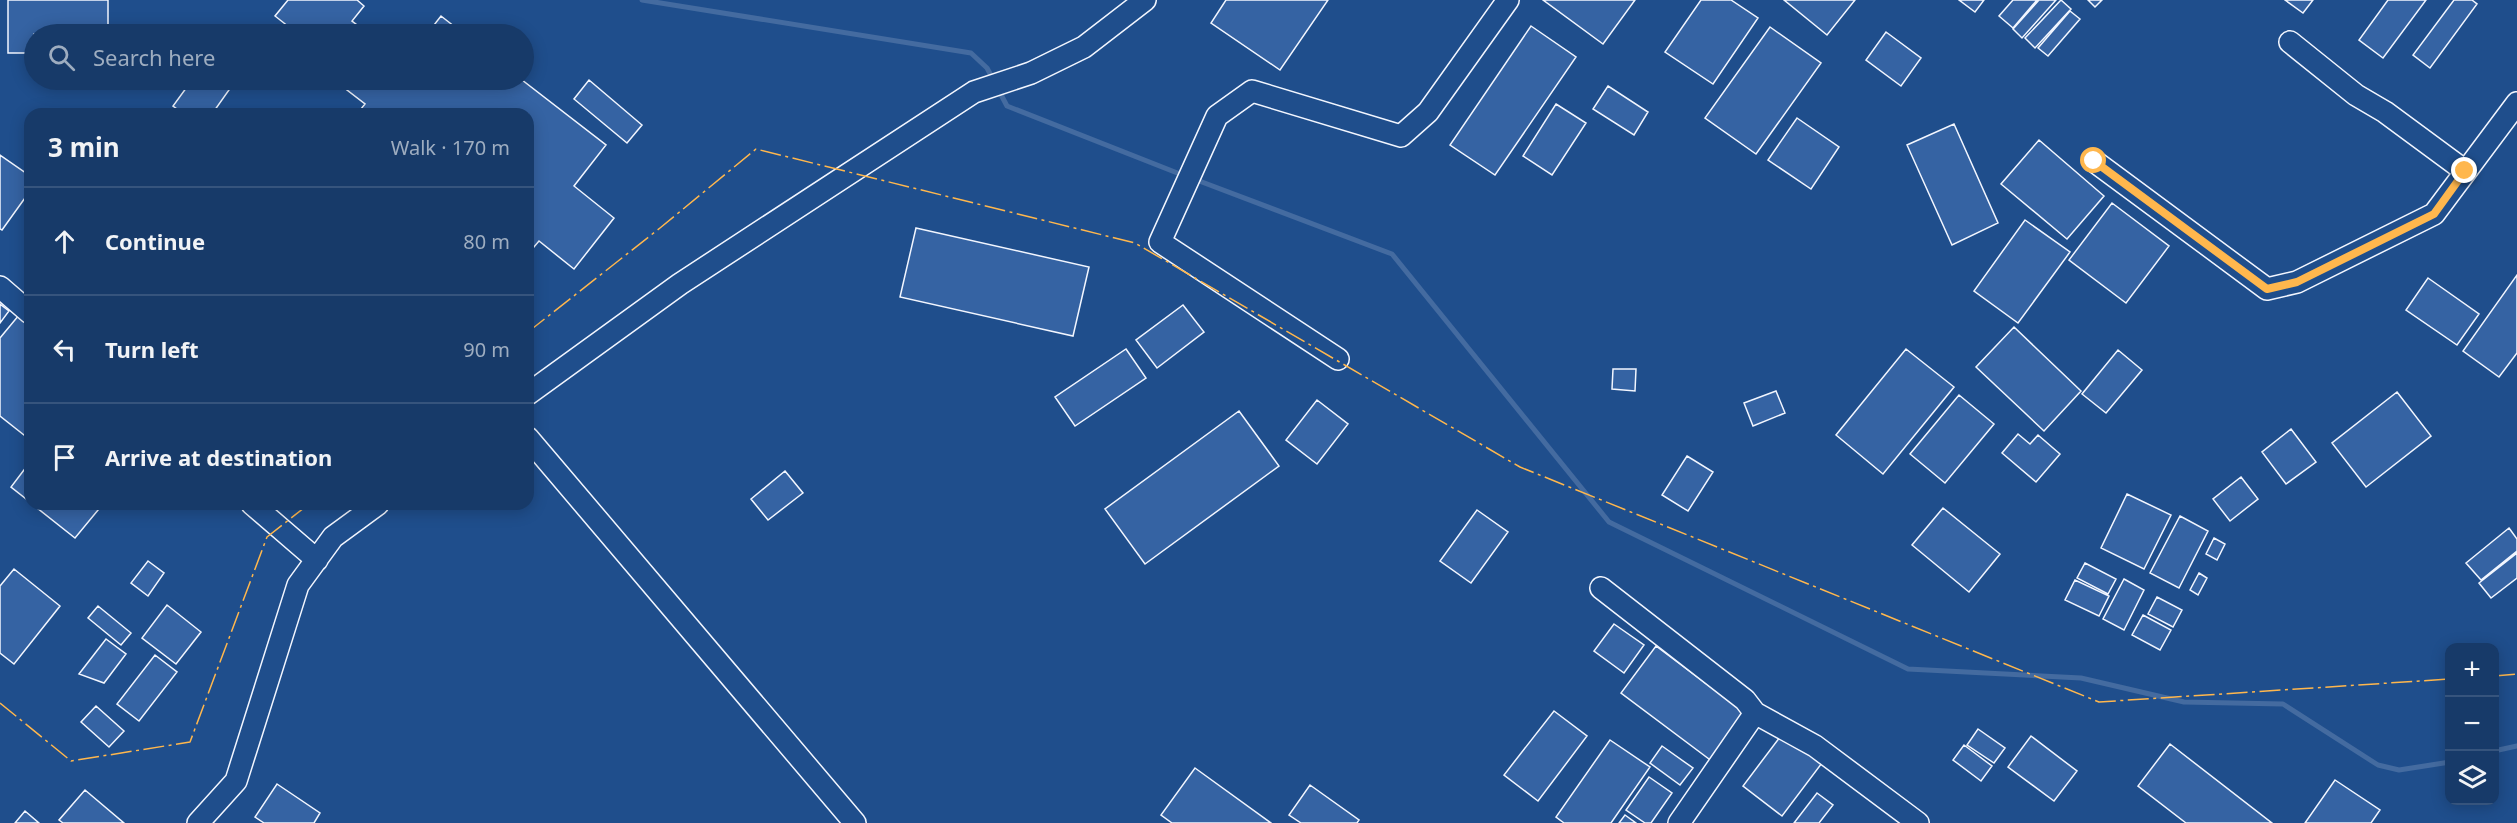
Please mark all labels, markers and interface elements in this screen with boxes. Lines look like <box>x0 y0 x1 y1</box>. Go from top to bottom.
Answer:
search box <box>24 24 534 90</box>
icon: search <box>45 41 78 74</box>
text: Search here <box>93 42 215 72</box>
text: 3 min <box>48 129 120 165</box>
text: Walk · 170 m <box>391 134 510 161</box>
route start <box>2080 147 2106 173</box>
route end <box>2451 157 2477 183</box>
icon: ahead <box>48 225 81 258</box>
text: Continue <box>105 226 205 256</box>
text: 80 m <box>463 228 510 255</box>
icon: left <box>48 333 81 366</box>
text: Turn left <box>105 334 199 364</box>
text: 90 m <box>463 336 510 363</box>
icon: arrive <box>48 441 81 474</box>
text: Arrive at destination <box>105 442 332 472</box>
map controls <box>2445 643 2499 805</box>
button: + <box>2445 643 2499 697</box>
button: − <box>2445 697 2499 751</box>
button: layers <box>2445 751 2499 805</box>

